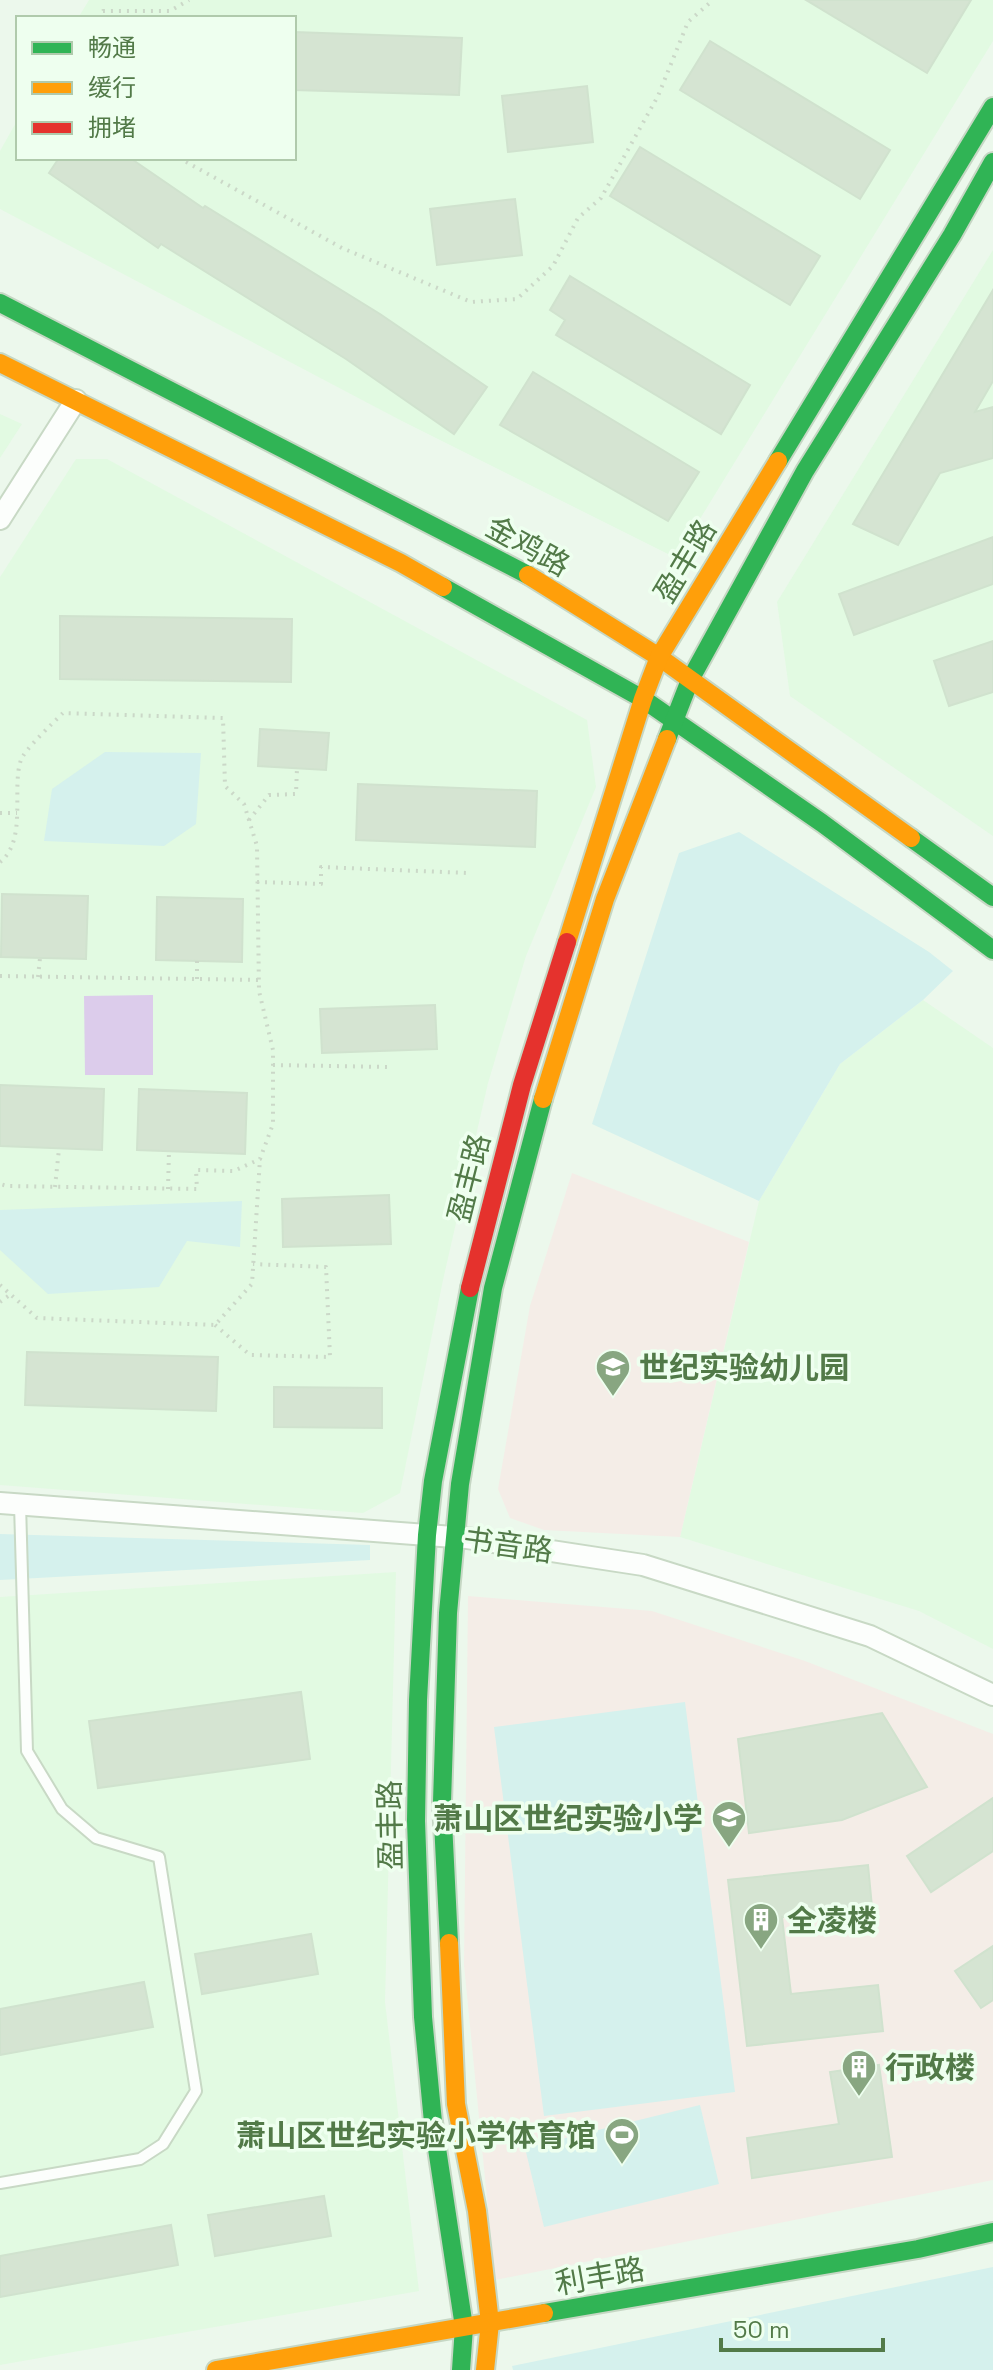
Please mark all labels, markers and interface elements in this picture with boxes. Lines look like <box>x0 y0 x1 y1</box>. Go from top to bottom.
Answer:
legend <box>16 16 296 160</box>
text: 畅通 <box>88 32 136 63</box>
text: 缓行 <box>88 72 136 103</box>
text: 拥堵 <box>88 112 136 143</box>
street label: 金鸡路 <box>479 507 577 585</box>
street label: 盈丰路 <box>645 512 725 610</box>
street label: 盈丰路 <box>439 1130 499 1226</box>
school or university icon: 世纪实验幼儿园 <box>594 1348 632 1398</box>
place label: 世纪实验幼儿园 <box>639 1348 849 1387</box>
street label: 书音路 <box>461 1519 555 1571</box>
street label: 盈丰路 <box>370 1780 410 1870</box>
place label: 萧山区世纪实验小学 <box>433 1799 703 1838</box>
school or university icon: 萧山区世纪实验小学 <box>710 1799 748 1849</box>
building icon: 全凌楼 <box>742 1901 780 1951</box>
place label: 全凌楼 <box>787 1901 877 1940</box>
building icon: 行政楼 <box>840 2048 878 2098</box>
place label: 行政楼 <box>885 2048 975 2087</box>
place label: 萧山区世纪实验小学体育馆 <box>236 2116 596 2155</box>
sports icon: 萧山区世纪实验小学体育馆 <box>603 2116 641 2166</box>
street label: 利丰路 <box>552 2249 648 2303</box>
scale bar <box>721 2302 883 2352</box>
text: 50 m <box>733 2314 790 2345</box>

